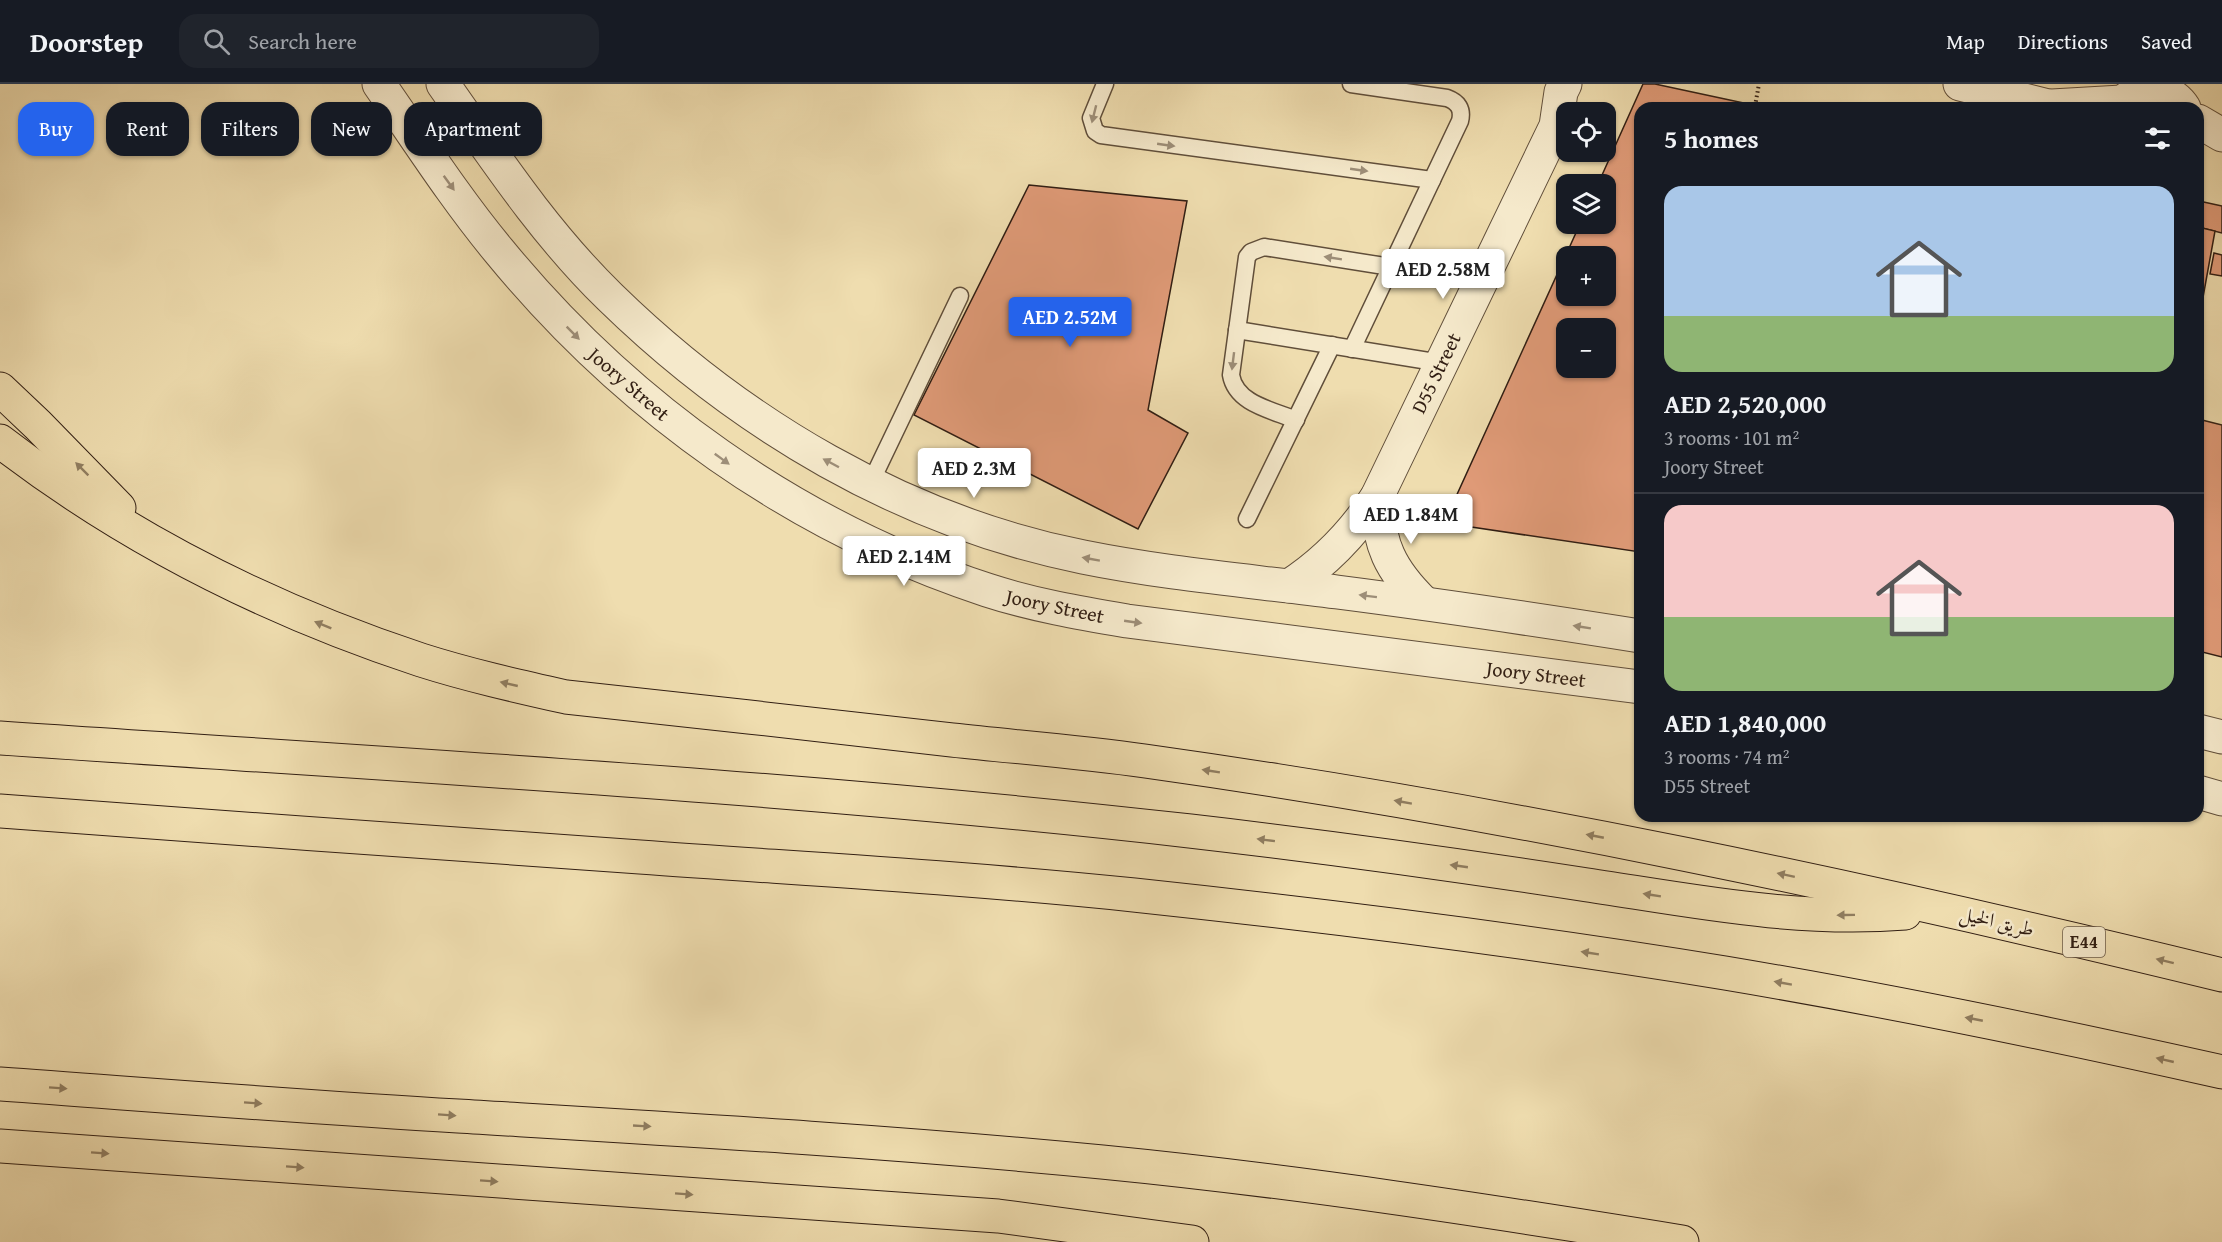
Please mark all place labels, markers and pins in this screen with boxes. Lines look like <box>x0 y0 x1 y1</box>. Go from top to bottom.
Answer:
pin: AED 2.58M <box>1374 249 1512 300</box>
pin: AED 2.52M <box>1001 297 1139 348</box>
pin: AED 2.3M <box>912 448 1036 499</box>
pin: AED 1.84M <box>1342 494 1480 545</box>
pin: AED 2.14M <box>835 536 973 587</box>

